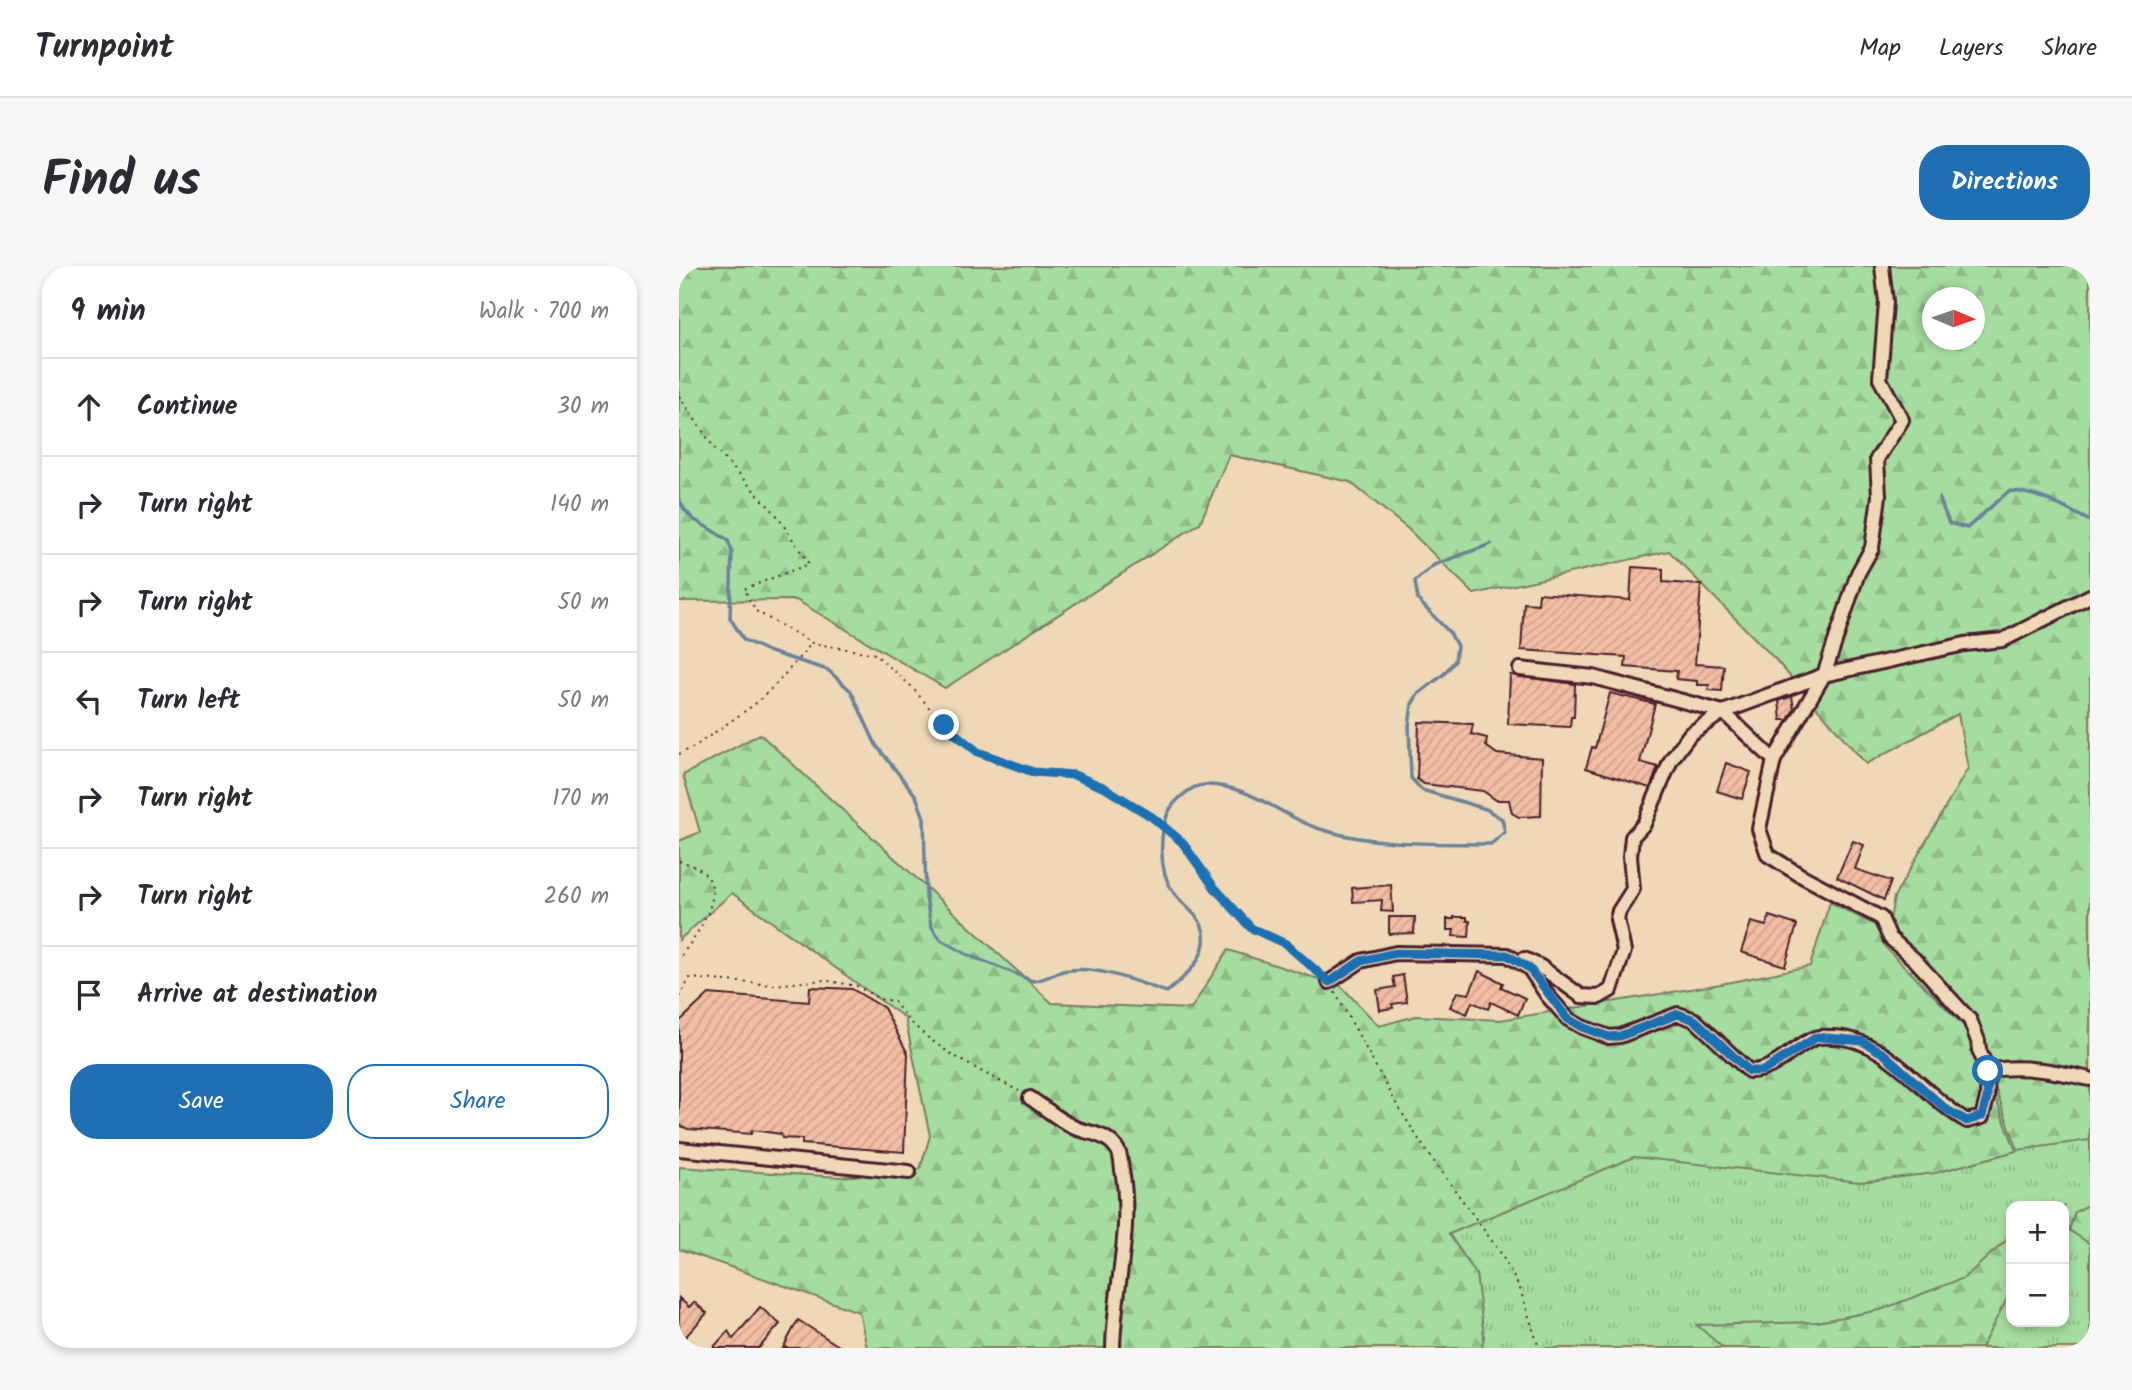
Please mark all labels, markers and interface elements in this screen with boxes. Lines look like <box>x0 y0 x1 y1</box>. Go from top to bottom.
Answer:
text: Turnpoint <box>35 22 174 75</box>
text: Map <box>1859 29 1901 68</box>
text: Layers <box>1939 29 2003 68</box>
text: Share <box>2041 29 2097 68</box>
text: Find us <box>42 143 200 221</box>
button: Directions <box>1919 145 2090 220</box>
north arrow <box>1922 287 1985 350</box>
text: 9 min <box>70 288 146 336</box>
text: Walk · 700 m <box>479 294 609 330</box>
text: Continue <box>137 386 238 428</box>
icon: ahead <box>70 388 108 426</box>
text: 30 m <box>557 389 609 425</box>
text: Turn right <box>137 484 253 526</box>
icon: right <box>70 486 108 524</box>
text: 140 m <box>550 487 609 523</box>
text: Turn right <box>137 582 253 624</box>
icon: right <box>70 584 108 622</box>
text: 50 m <box>558 585 609 621</box>
text: Turn left <box>137 680 240 722</box>
icon: left <box>70 682 108 720</box>
text: 50 m <box>558 683 609 719</box>
route end <box>928 709 959 740</box>
text: Turn right <box>137 778 253 820</box>
icon: right <box>70 780 108 818</box>
text: 170 m <box>552 781 609 817</box>
text: Turn right <box>137 876 253 918</box>
icon: right <box>70 878 108 916</box>
text: 260 m <box>544 879 609 915</box>
text: Arrive at destination <box>137 974 377 1016</box>
icon: arrive <box>70 976 108 1014</box>
route start <box>1972 1055 2003 1086</box>
button: Save <box>70 1064 333 1139</box>
button: Share <box>347 1064 609 1139</box>
map controls <box>2006 1201 2069 1327</box>
button: + <box>2006 1201 2069 1264</box>
button: − <box>2006 1264 2069 1327</box>

